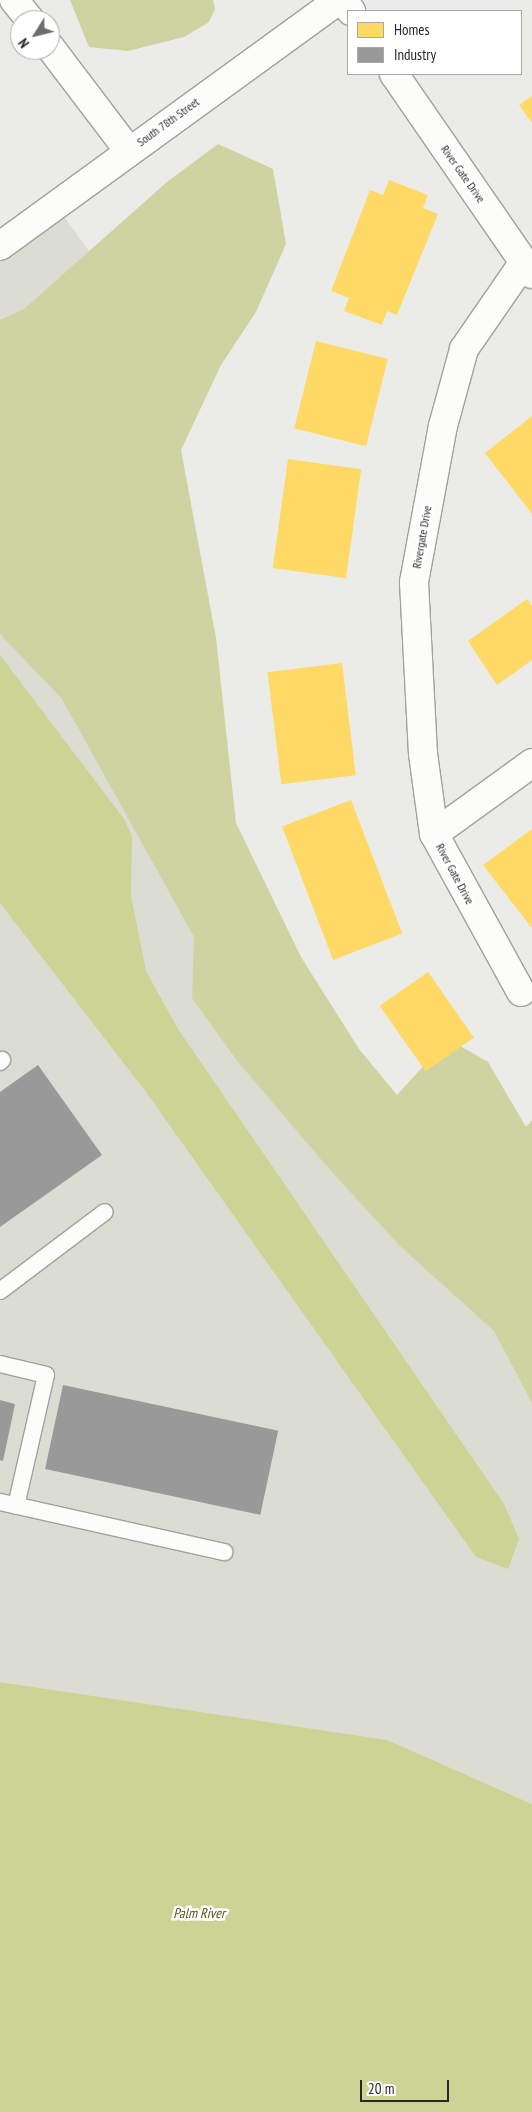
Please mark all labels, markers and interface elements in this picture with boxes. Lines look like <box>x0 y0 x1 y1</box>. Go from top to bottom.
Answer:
north arrow <box>10 10 60 60</box>
legend <box>347 10 522 75</box>
text: Homes <box>394 20 430 39</box>
text: N <box>14 35 33 52</box>
text: Industry <box>394 45 436 64</box>
street label: South 78th Street <box>134 95 202 149</box>
street label: River Gate Drive <box>438 142 488 206</box>
street label: Rivergate Drive <box>409 504 435 570</box>
street label: River Gate Drive <box>433 841 477 907</box>
water label: Palm River <box>173 1905 225 1921</box>
scale bar <box>362 2070 451 2102</box>
text: 20 m <box>368 2079 394 2098</box>

